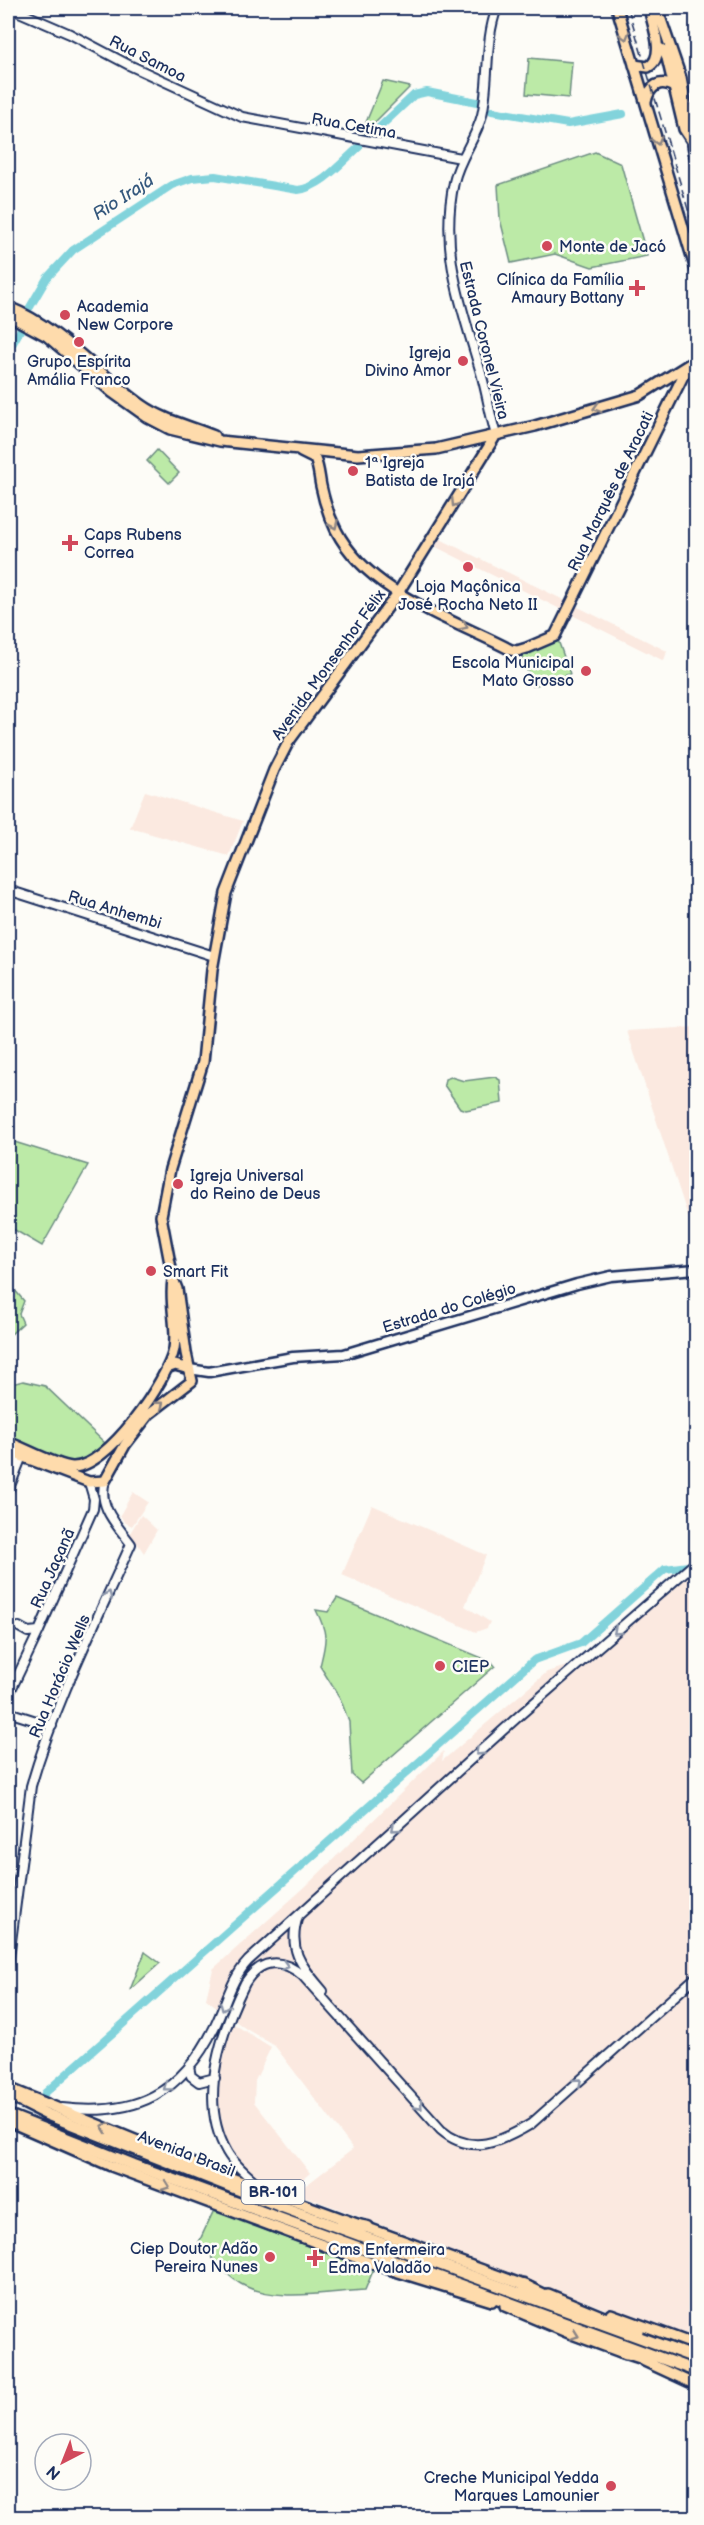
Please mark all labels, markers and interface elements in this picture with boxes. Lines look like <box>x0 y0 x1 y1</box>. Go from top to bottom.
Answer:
one-way arrow <box>618 30 630 41</box>
street label: Rua Samoa <box>106 32 189 87</box>
street label: Rua Cetima <box>310 110 397 143</box>
one-way arrow <box>649 136 662 146</box>
water label: Rio Irajá <box>89 170 158 225</box>
place label: Monte de Jacó <box>559 238 666 257</box>
marker: Monte de Jacó <box>540 239 554 253</box>
street label: Estrada Coronel Vieira <box>455 259 512 422</box>
place label: Clínica da Família Amaury Bottany <box>497 271 625 308</box>
marker: Clínica da Família Amaury Bottany <box>628 279 646 297</box>
place label: Academia New Corpore <box>77 298 174 335</box>
marker: Academia New Corpore <box>58 308 72 322</box>
marker: Grupo Espírita Amália Franco <box>72 335 86 349</box>
place label: Igreja Divino Amor <box>364 344 451 381</box>
place label: Grupo Espírita Amália Franco <box>27 353 131 390</box>
marker: Igreja Divino Amor <box>456 354 470 368</box>
one-way arrow <box>592 401 603 413</box>
street label: Rua Marquês de Aracati <box>564 409 658 575</box>
place label: 1ª Igreja Batista de Irajá <box>365 454 475 491</box>
marker: 1ª Igreja Batista de Irajá <box>346 464 360 478</box>
one-way arrow <box>451 497 463 507</box>
one-way arrow <box>327 519 339 530</box>
place label: Caps Rubens Correa <box>84 526 182 563</box>
marker: Caps Rubens Correa <box>61 534 79 552</box>
marker: Loja Maçônica José Rocha Neto II <box>461 560 475 574</box>
place label: Loja Maçônica José Rocha Neto II <box>398 578 538 615</box>
street label: Avenida Monsenhor Félix <box>268 585 391 744</box>
one-way arrow <box>458 619 469 631</box>
place label: Escola Municipal Mato Grosso <box>451 654 574 691</box>
marker: Escola Municipal Mato Grosso <box>579 664 593 678</box>
street label: Rua Anhembi <box>65 887 164 934</box>
place label: Igreja Universal do Reino de Deus <box>190 1167 320 1204</box>
marker: Igreja Universal do Reino de Deus <box>171 1177 185 1191</box>
place label: Smart Fit <box>163 1263 228 1282</box>
marker: Smart Fit <box>144 1264 158 1278</box>
street label: Estrada do Colégio <box>380 1279 518 1338</box>
one-way arrow <box>153 1402 164 1413</box>
street label: Rua Jaçanã <box>27 1526 79 1612</box>
one-way arrow <box>101 1591 113 1602</box>
street label: Rua Horácio Wells <box>26 1612 95 1741</box>
one-way arrow <box>613 1624 624 1635</box>
place label: CIEP <box>452 1658 489 1677</box>
marker: CIEP <box>433 1659 447 1673</box>
one-way arrow <box>476 1745 487 1756</box>
one-way arrow <box>391 1821 401 1832</box>
one-way arrow <box>279 1959 290 1971</box>
one-way arrow <box>219 2000 231 2011</box>
one-way arrow <box>571 2078 582 2089</box>
one-way arrow <box>163 2080 174 2091</box>
one-way arrow <box>412 2099 423 2109</box>
one-way arrow <box>100 2122 111 2134</box>
street label: Avenida Brasil <box>135 2127 238 2182</box>
one-way arrow <box>160 2179 171 2191</box>
road number: BR-101 <box>242 2180 304 2204</box>
place label: Ciep Doutor Adão Pereira Nunes <box>130 2240 258 2277</box>
place label: Cms Enfermeira Edma Valadão <box>328 2241 445 2278</box>
marker: Cms Enfermeira Edma Valadão <box>306 2249 324 2267</box>
marker: Ciep Doutor Adão Pereira Nunes <box>263 2250 277 2264</box>
one-way arrow <box>569 2328 579 2341</box>
north arrow <box>33 2432 93 2492</box>
text: N <box>43 2461 65 2483</box>
place label: Creche Municipal Yedda Marques Lamounier <box>424 2469 599 2506</box>
marker: Creche Municipal Yedda Marques Lamounier <box>604 2479 618 2493</box>

